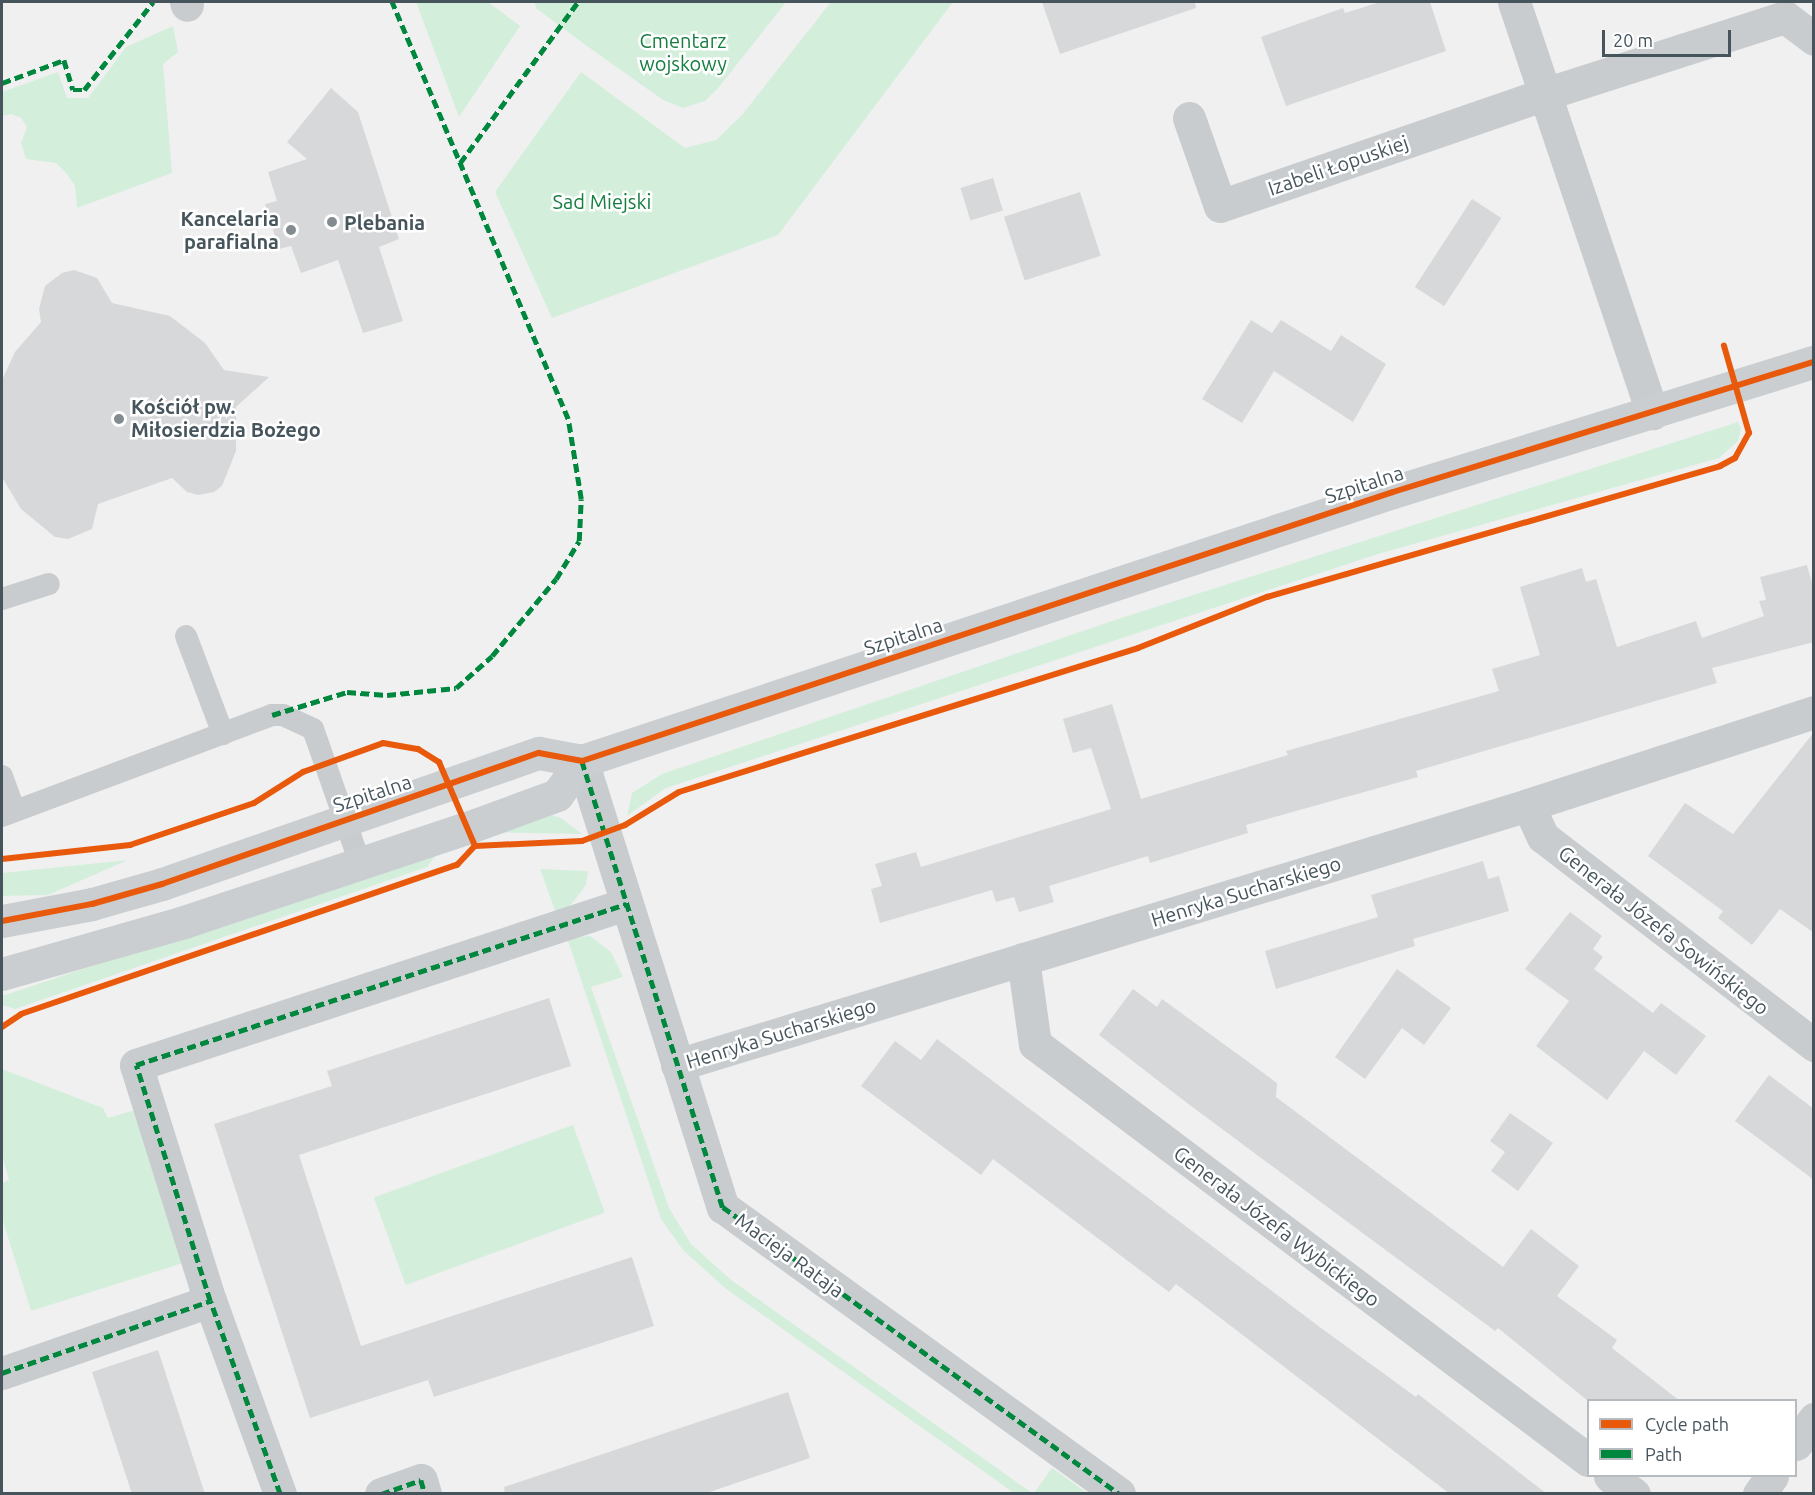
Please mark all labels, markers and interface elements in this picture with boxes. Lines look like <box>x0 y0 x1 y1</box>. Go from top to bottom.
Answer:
scale bar <box>1605 18 1734 56</box>
park label: Cmentarz wojskowy <box>639 28 727 75</box>
text: 20 m <box>1613 30 1653 50</box>
street label: Izabeli Łopuskiej <box>1265 130 1411 200</box>
park label: Sad Miejski <box>553 189 651 213</box>
place label: Kancelaria parafialna <box>181 207 279 254</box>
place label: Plebania <box>344 210 425 234</box>
marker: Plebania <box>325 215 339 229</box>
marker: Kancelaria parafialna <box>284 223 298 237</box>
place label: Kościół pw. Miłosierdzia Bożego <box>131 395 321 442</box>
marker: Kościół pw. Miłosierdzia Bożego <box>112 412 126 426</box>
street label: Szpitalna <box>1322 460 1406 508</box>
street label: Szpitalna <box>861 612 945 660</box>
street label: Szpitalna <box>330 769 414 817</box>
street label: Generała Józefa Sowińskiego <box>1554 840 1774 1020</box>
street label: Henryka Sucharskiego <box>1148 851 1344 931</box>
street label: Henryka Sucharskiego <box>683 993 879 1073</box>
street label: Generała Józefa Wybickiego <box>1169 1141 1385 1311</box>
street label: Macieja Rataja <box>731 1208 849 1302</box>
legend <box>1587 1399 1797 1477</box>
text: Cycle path <box>1645 1414 1729 1434</box>
text: Path <box>1645 1444 1682 1464</box>

